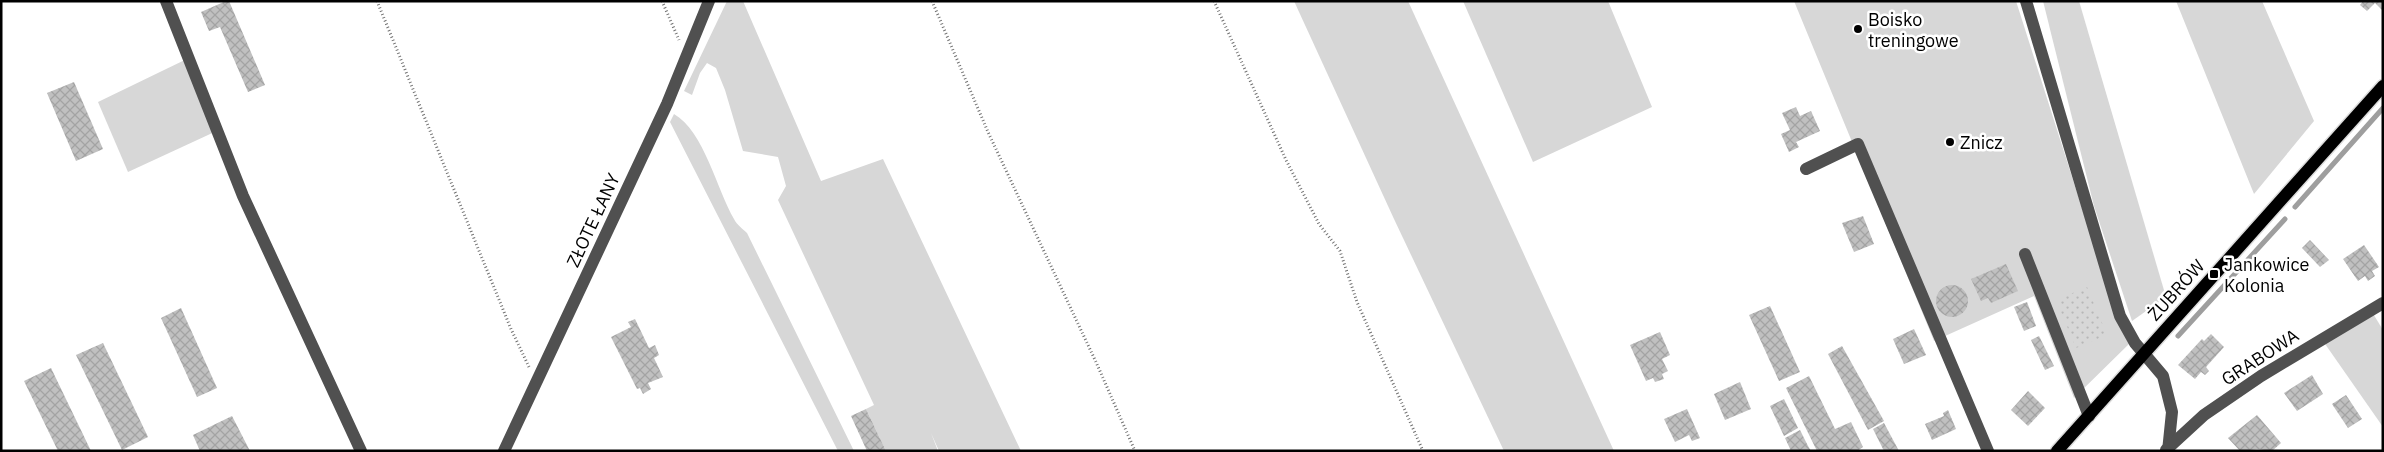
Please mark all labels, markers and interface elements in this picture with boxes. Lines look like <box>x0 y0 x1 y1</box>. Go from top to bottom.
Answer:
place label: Boisko treningowe <box>1868 8 1959 52</box>
marker: Boisko treningowe <box>1852 23 1864 35</box>
place label: Znicz <box>1960 131 2003 154</box>
marker: Znicz <box>1944 136 1956 148</box>
street label: ZŁOTE ŁANY <box>561 169 625 271</box>
place label: Jankowice Kolonia <box>2224 253 2309 297</box>
street label: ŻUBRÓW <box>2143 255 2209 325</box>
marker: Jankowice Kolonia <box>2208 268 2220 280</box>
street label: GRABOWA <box>2217 323 2303 390</box>

